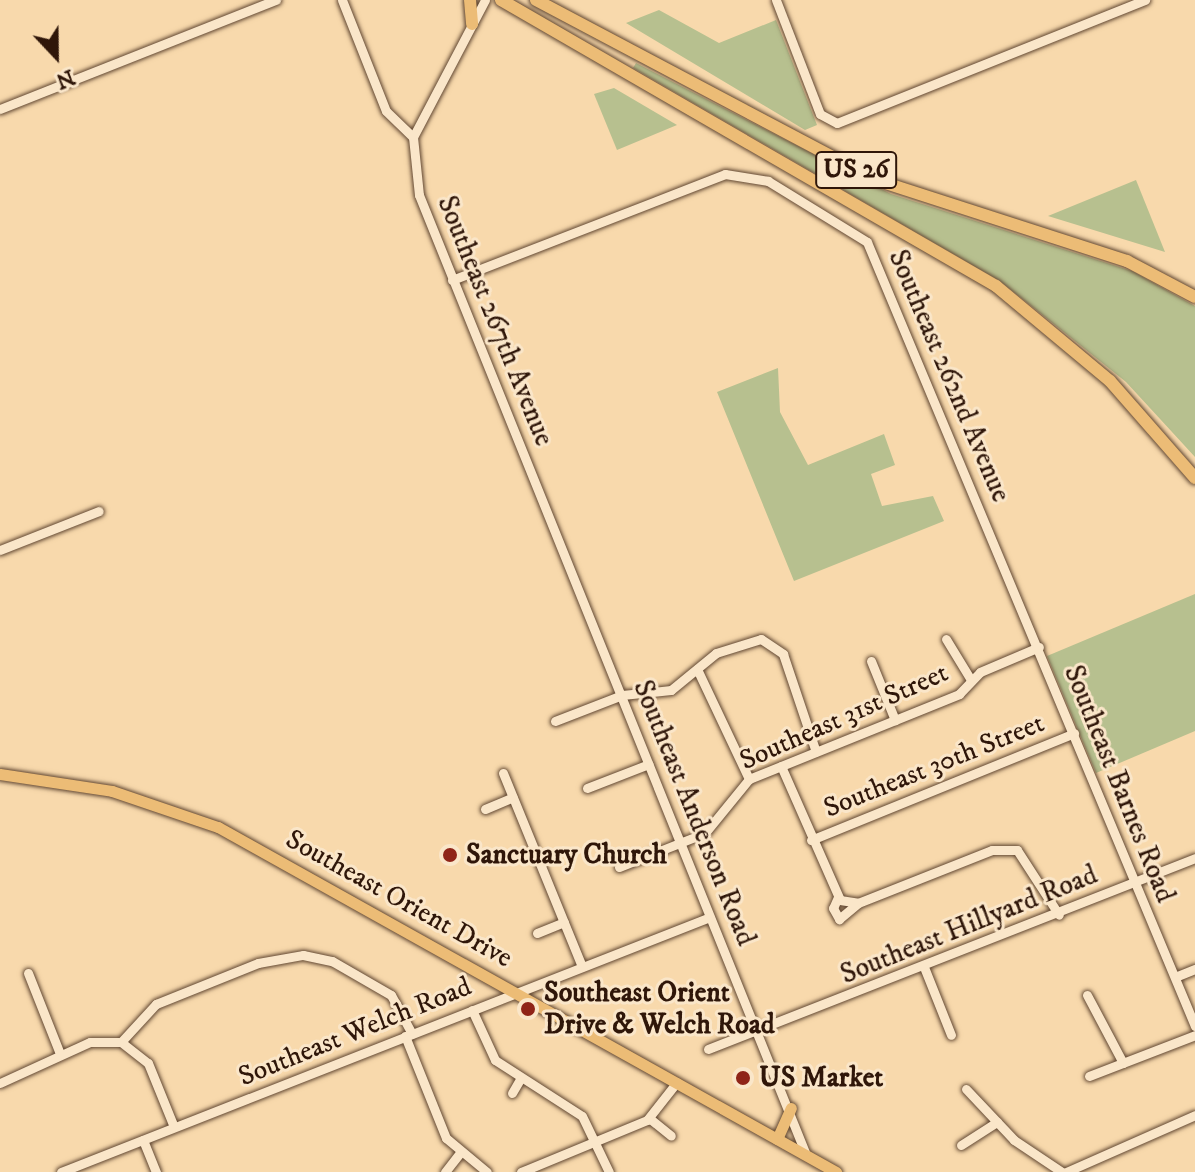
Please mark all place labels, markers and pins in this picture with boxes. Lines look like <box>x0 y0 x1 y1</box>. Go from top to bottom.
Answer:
place label: Sanctuary Church <box>466 838 667 872</box>
marker: Sanctuary Church <box>441 846 459 864</box>
place label: Southeast Orient Drive & Welch Road <box>544 976 775 1042</box>
marker: Southeast Orient Drive & Welch Road <box>519 1000 537 1018</box>
place label: US Market <box>759 1061 883 1095</box>
marker: US Market <box>734 1069 752 1087</box>

